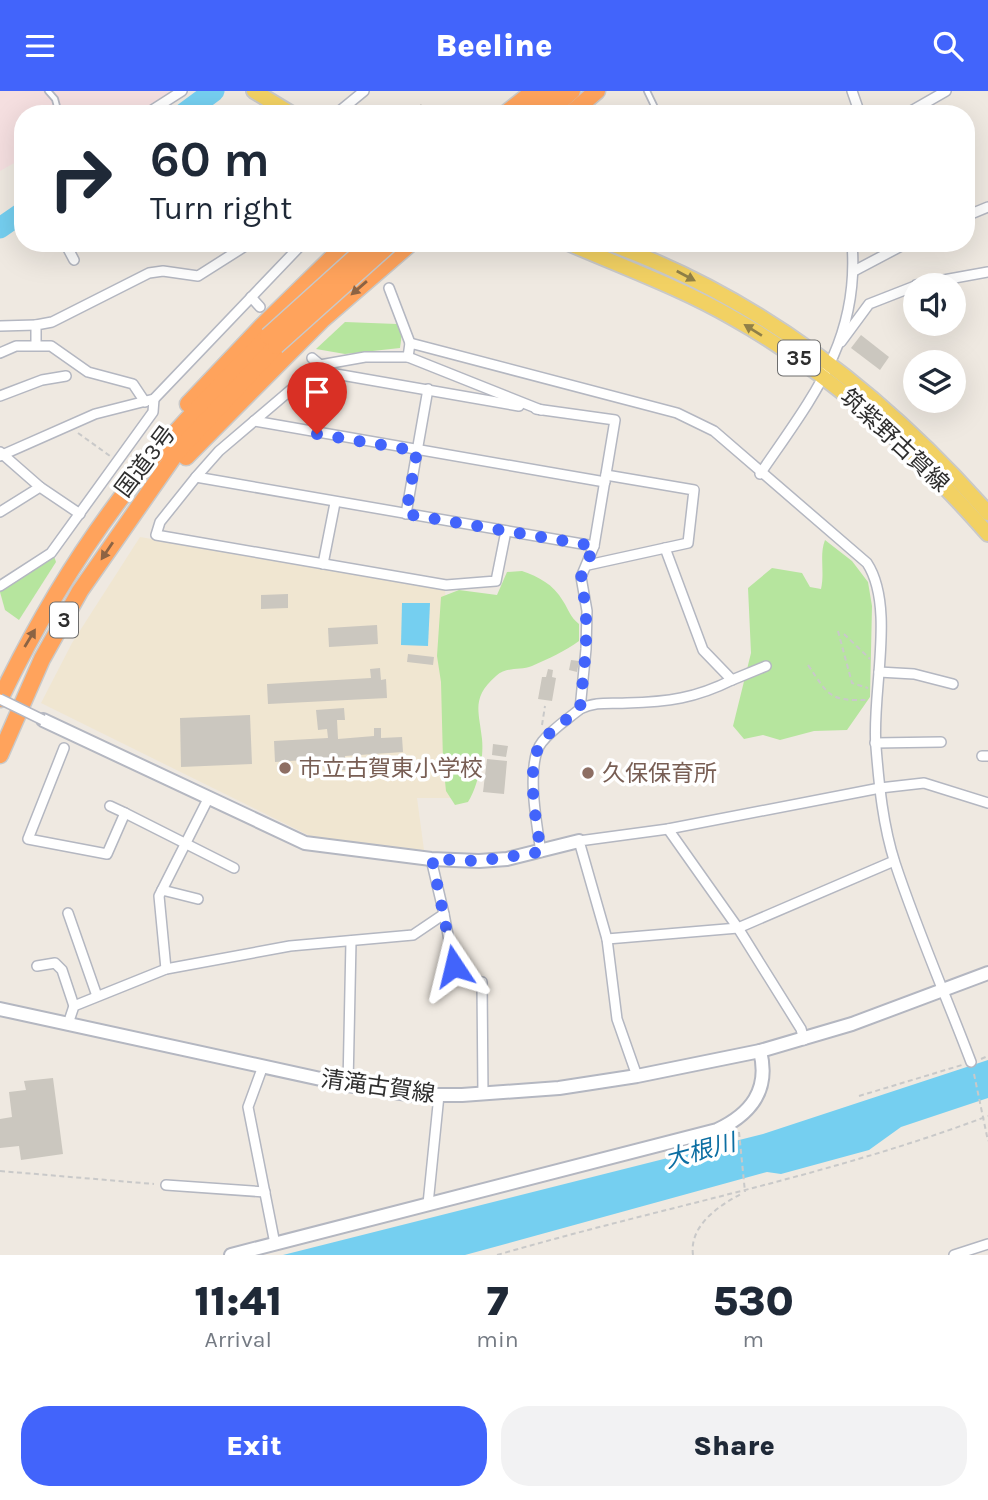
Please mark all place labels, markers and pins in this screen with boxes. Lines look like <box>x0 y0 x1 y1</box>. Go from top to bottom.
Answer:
pin <box>287 362 347 434</box>
place label: 市立古賀東小学校 <box>299 755 483 782</box>
marker: 市立古賀東小学校 <box>277 760 293 776</box>
place label: 久保保育所 <box>602 760 717 787</box>
marker: 久保保育所 <box>580 765 596 781</box>

